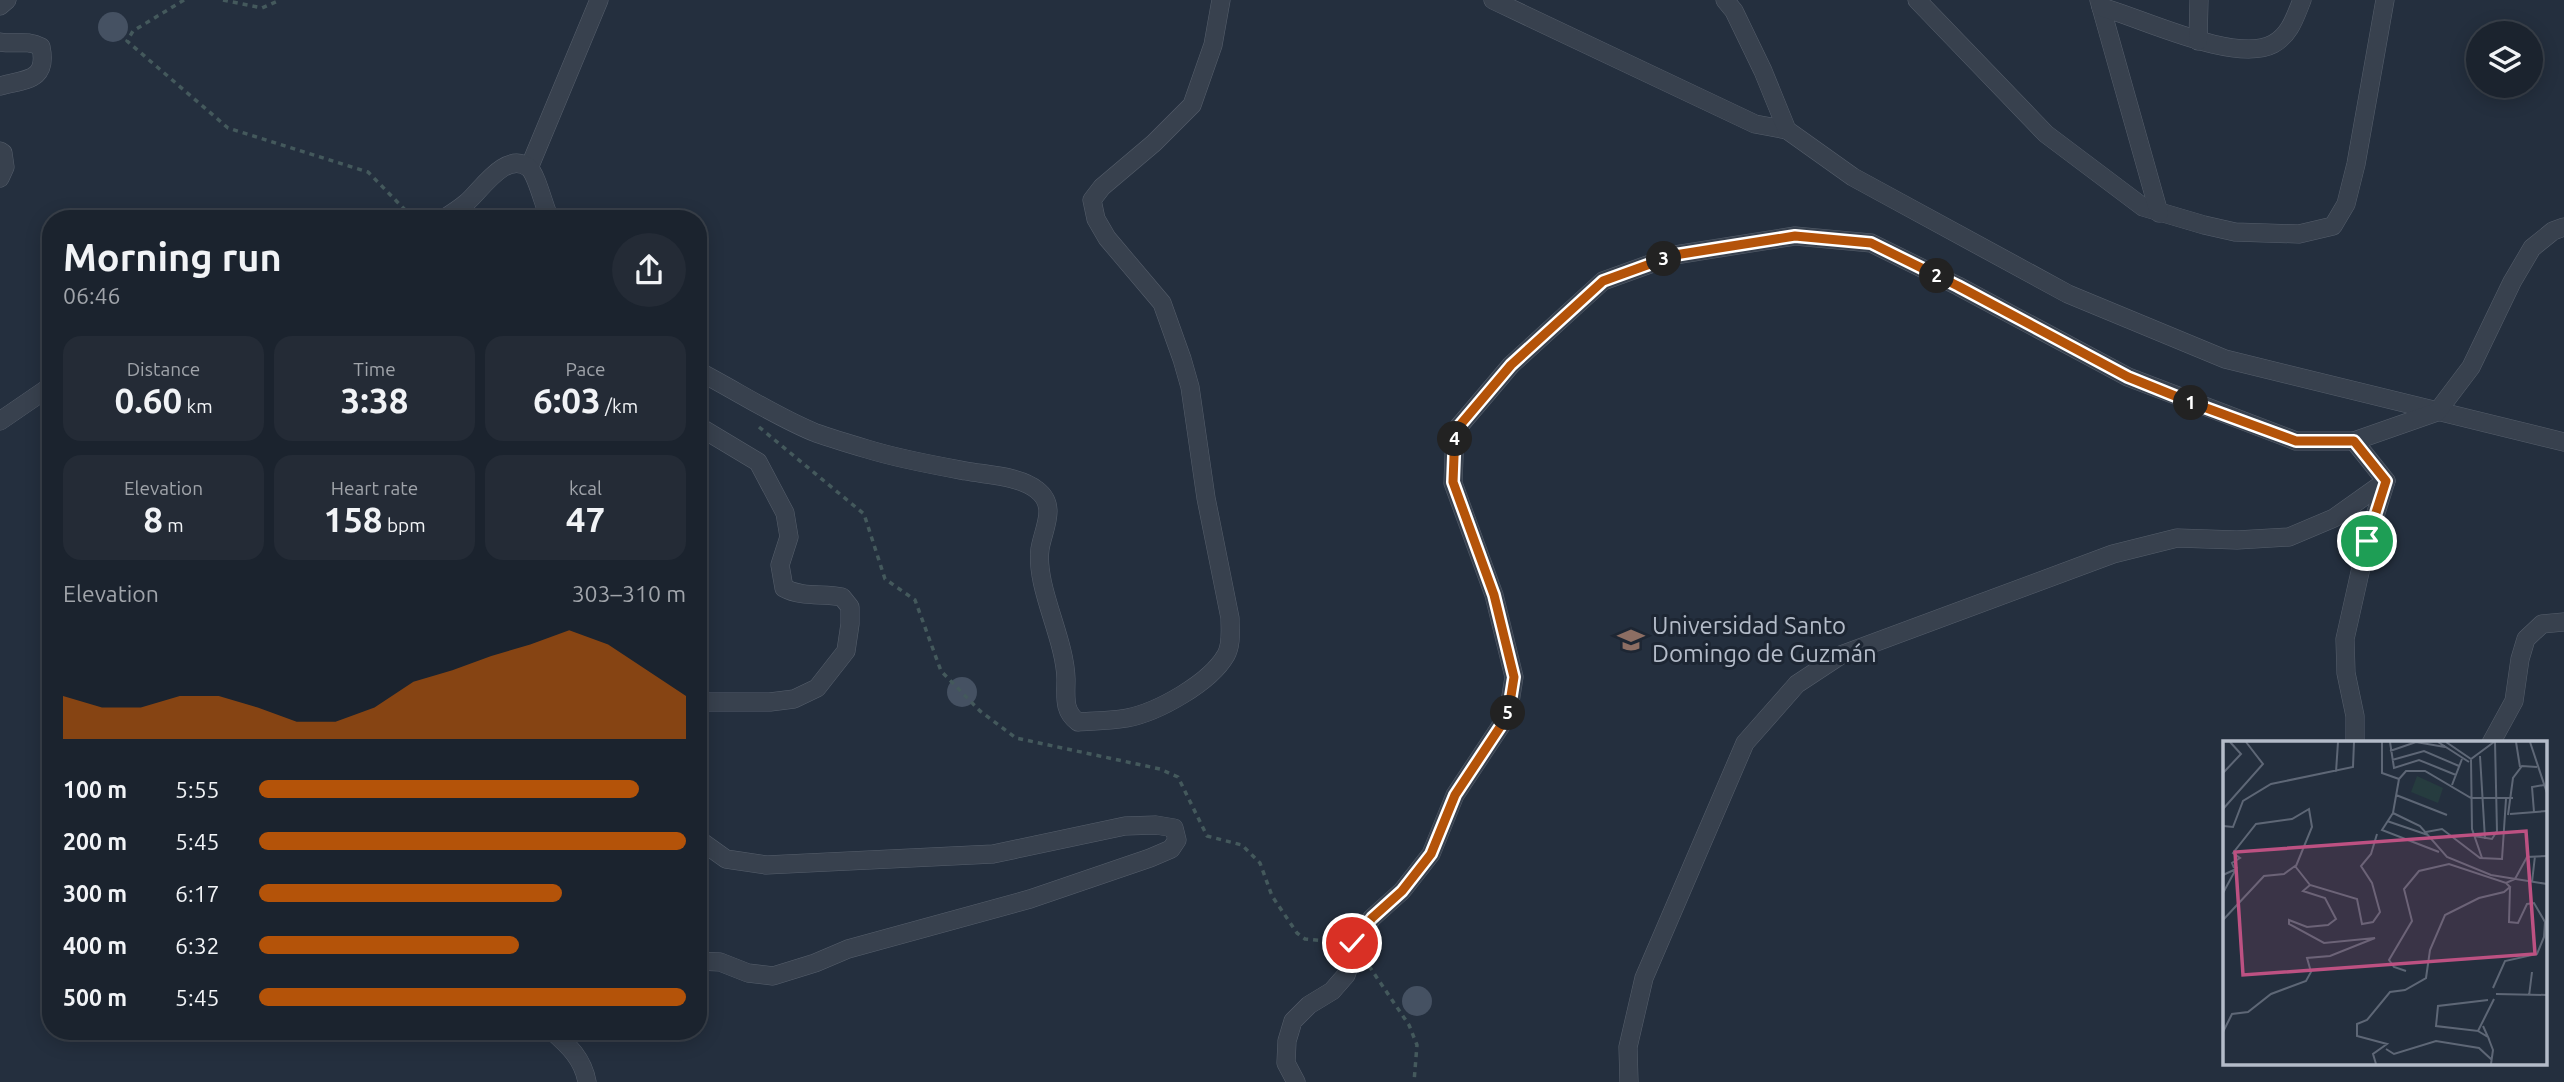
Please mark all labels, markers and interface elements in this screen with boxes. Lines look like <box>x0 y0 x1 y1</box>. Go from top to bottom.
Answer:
map controls <box>2466 21 2543 98</box>
button: layers <box>2466 21 2543 98</box>
button: share <box>612 233 686 307</box>
text: Morning run <box>63 236 282 278</box>
pin: 3 <box>1646 242 1682 276</box>
text: 3 <box>1658 247 1669 269</box>
pin: 2 <box>1920 258 1954 294</box>
text: 2 <box>1931 264 1942 286</box>
text: 06:46 <box>63 283 121 308</box>
text: Distance <box>127 358 200 380</box>
text: Time <box>353 358 396 380</box>
text: Pace <box>565 358 606 380</box>
text: 0.60 <box>114 380 182 420</box>
text: 3:38 <box>341 380 408 420</box>
text: 6:03 <box>533 380 601 420</box>
pin: 1 <box>2174 386 2208 420</box>
text: 1 <box>2185 391 2196 413</box>
text: km <box>182 395 213 417</box>
text: /km <box>601 395 638 417</box>
pin: 4 <box>1438 422 1472 457</box>
text: 4 <box>1449 427 1460 449</box>
text: Elevation <box>124 477 203 499</box>
text: Heart rate <box>331 477 418 499</box>
text: kcal <box>569 477 602 499</box>
text: 8 <box>143 499 163 539</box>
text: 158 <box>323 499 383 539</box>
text: 47 <box>566 499 605 539</box>
pin <box>2337 511 2397 571</box>
text: m <box>163 514 184 536</box>
text: bpm <box>383 514 426 536</box>
icon: arrive <box>2348 522 2386 560</box>
text: Elevation <box>63 581 159 606</box>
text: 303–310 m <box>572 581 686 606</box>
place label: Universidad Santo Domingo de Guzmán <box>1652 612 1877 667</box>
school or university icon: Universidad Santo Domingo de Guzmán <box>1616 625 1646 655</box>
pin: 5 <box>1490 696 1526 730</box>
text: 5 <box>1502 701 1513 723</box>
inset map <box>2223 741 2546 1064</box>
text: 100 m <box>63 777 127 802</box>
text: 5:55 <box>175 777 220 802</box>
text: 200 m <box>63 829 127 854</box>
text: 5:45 <box>175 829 220 854</box>
text: 300 m <box>63 881 127 906</box>
text: 6:17 <box>175 881 220 906</box>
pin <box>1322 913 1382 973</box>
icon: check <box>1333 924 1371 962</box>
text: 400 m <box>63 933 127 958</box>
text: 6:32 <box>175 933 220 958</box>
text: 500 m <box>63 985 127 1010</box>
text: 5:45 <box>175 985 220 1010</box>

